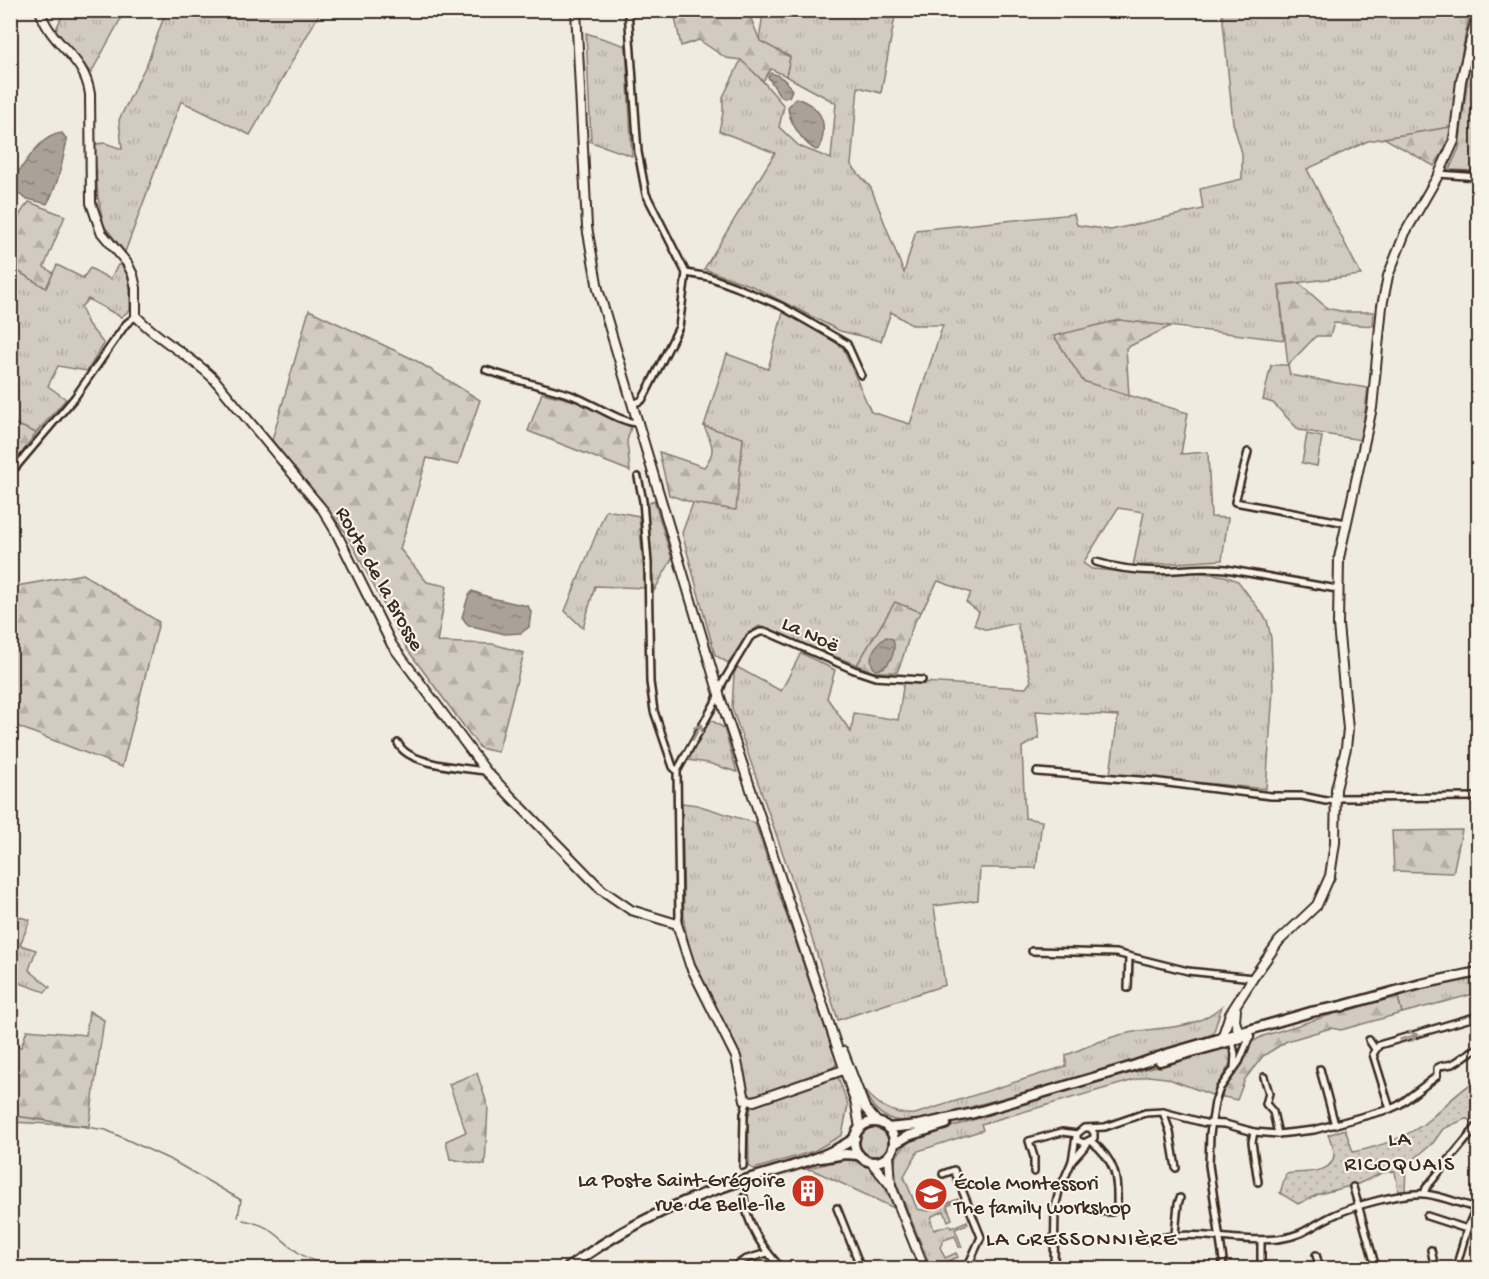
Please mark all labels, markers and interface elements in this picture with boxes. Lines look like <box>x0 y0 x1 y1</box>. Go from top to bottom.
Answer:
street label: Route de la Brosse <box>328 503 428 657</box>
street label: La Noë <box>777 613 843 660</box>
one-way arrow <box>692 724 704 741</box>
one-way arrow <box>1400 1031 1419 1042</box>
district label: LA RICOQUAIS <box>1344 1128 1456 1179</box>
place label: La Poste Saint-Grégoire rue de Belle-Île <box>578 1170 786 1219</box>
building icon: La Poste Saint-Grégoire rue de Belle-Île <box>790 1173 826 1209</box>
place label: École Montessori The family workshop <box>953 1173 1132 1222</box>
school or university icon: École Montessori The family workshop <box>913 1176 949 1212</box>
district label: LA CRESSONNIÈRE <box>986 1228 1178 1254</box>

